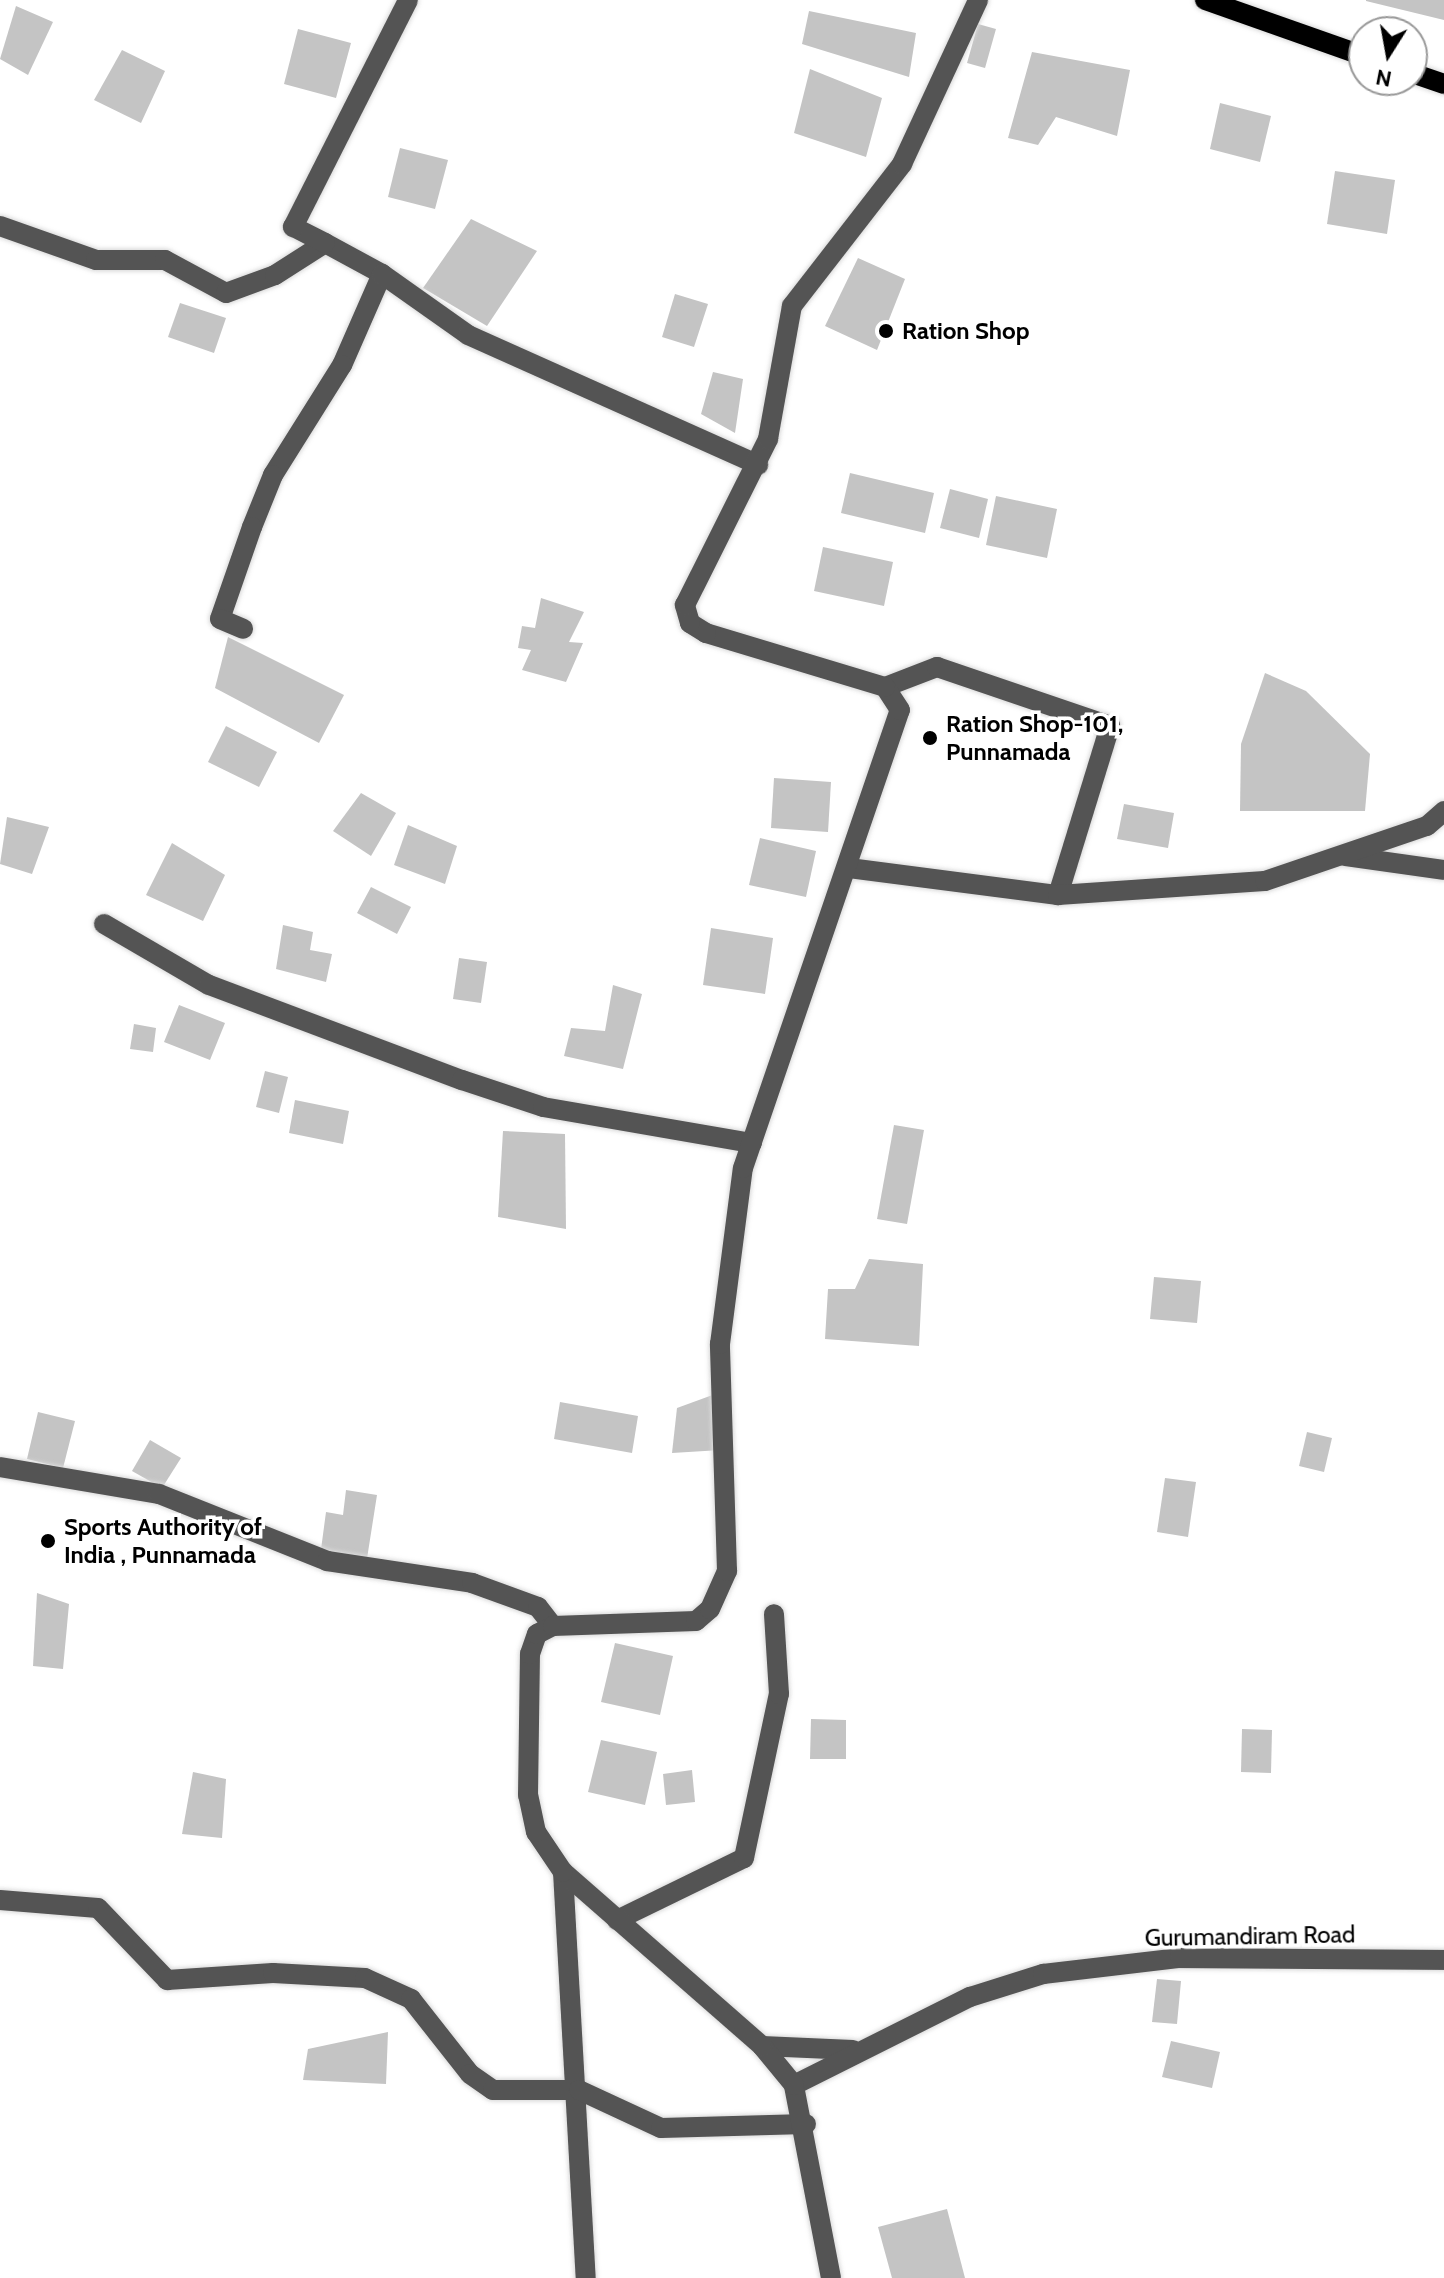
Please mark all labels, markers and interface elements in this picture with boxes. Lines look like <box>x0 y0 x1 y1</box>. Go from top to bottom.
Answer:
north arrow <box>1348 16 1428 96</box>
text: N <box>1373 63 1394 93</box>
place label: Ration Shop <box>902 317 1029 345</box>
marker: Ration Shop <box>877 322 895 340</box>
place label: Ration Shop-101, Punnamada <box>946 710 1123 766</box>
marker: Ration Shop-101, Punnamada <box>921 729 939 747</box>
place label: Sports Authority of India , Punnamada <box>64 1513 262 1569</box>
marker: Sports Authority of India , Punnamada <box>39 1532 57 1550</box>
street label: Gurumandiram Road <box>1145 1920 1355 1952</box>

